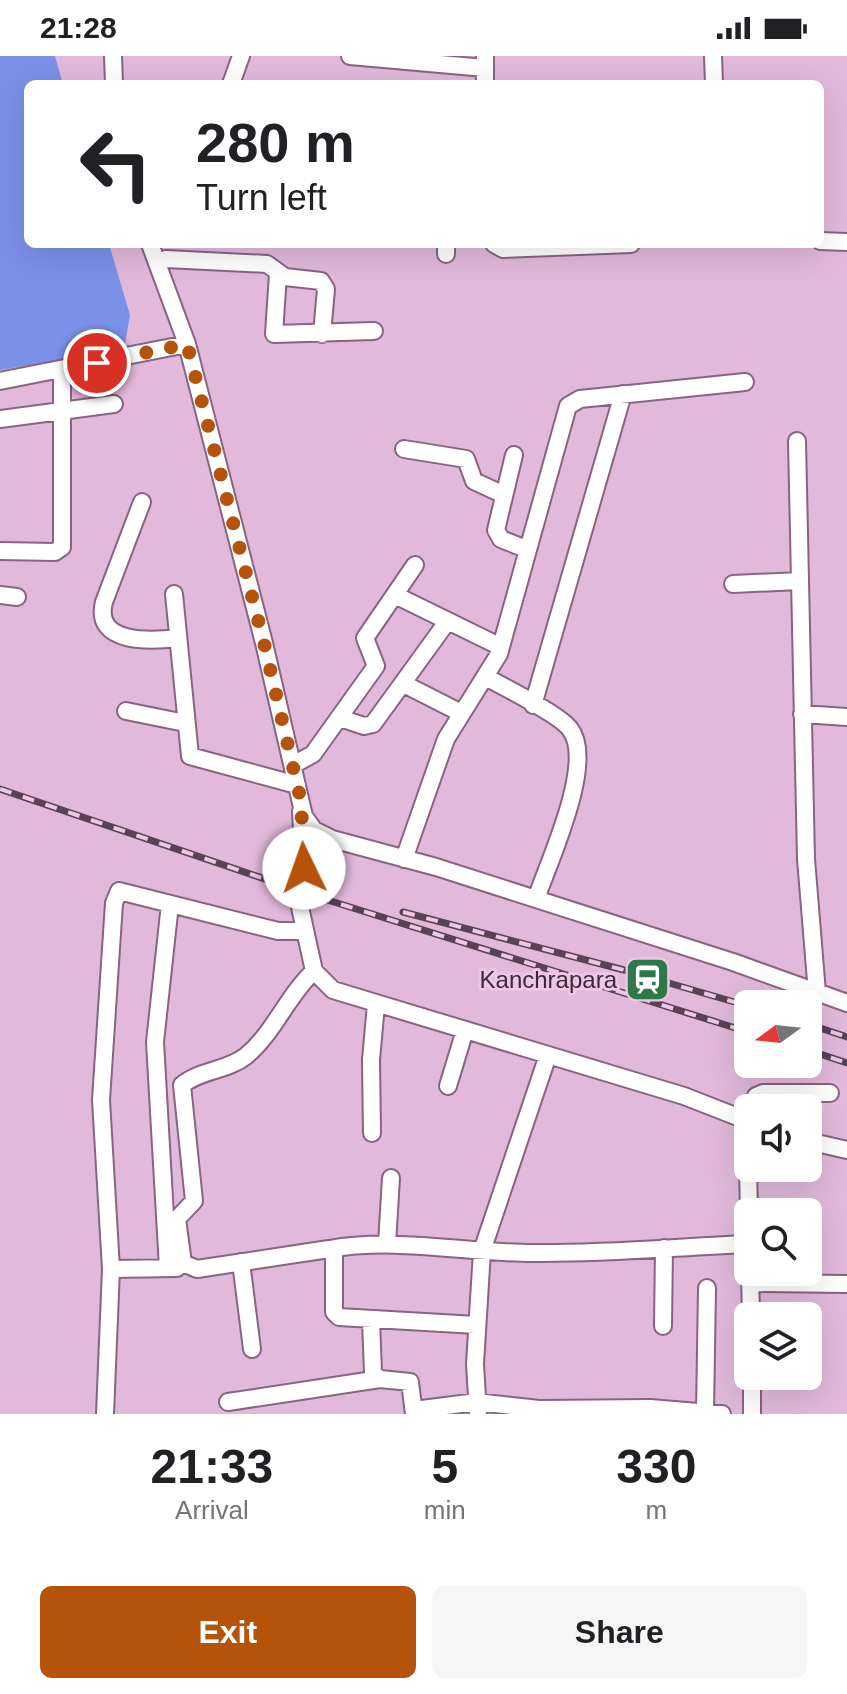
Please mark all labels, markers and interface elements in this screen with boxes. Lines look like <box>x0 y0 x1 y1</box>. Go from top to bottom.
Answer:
text: 21:28 <box>40 11 117 44</box>
text: 280 m <box>196 111 355 174</box>
icon: left <box>64 112 168 216</box>
text: Turn left <box>196 177 327 218</box>
pin <box>63 329 131 397</box>
icon: arrive <box>75 341 119 385</box>
position arrow <box>262 826 346 910</box>
station icon: Kanchrapara <box>624 955 672 1003</box>
place label: Kanchrapara <box>480 966 618 993</box>
north arrow <box>734 990 822 1078</box>
map controls <box>734 990 822 1390</box>
button: sound <box>734 1094 822 1182</box>
button: search <box>734 1198 822 1286</box>
button: layers <box>734 1302 822 1390</box>
text: 21:33 <box>151 1440 273 1493</box>
text: 5 <box>431 1440 458 1493</box>
text: 330 <box>616 1440 696 1493</box>
text: Arrival <box>175 1495 249 1525</box>
text: min <box>424 1495 466 1525</box>
text: m <box>646 1495 667 1525</box>
button: Exit <box>40 1586 416 1678</box>
button: Share <box>432 1586 807 1678</box>

